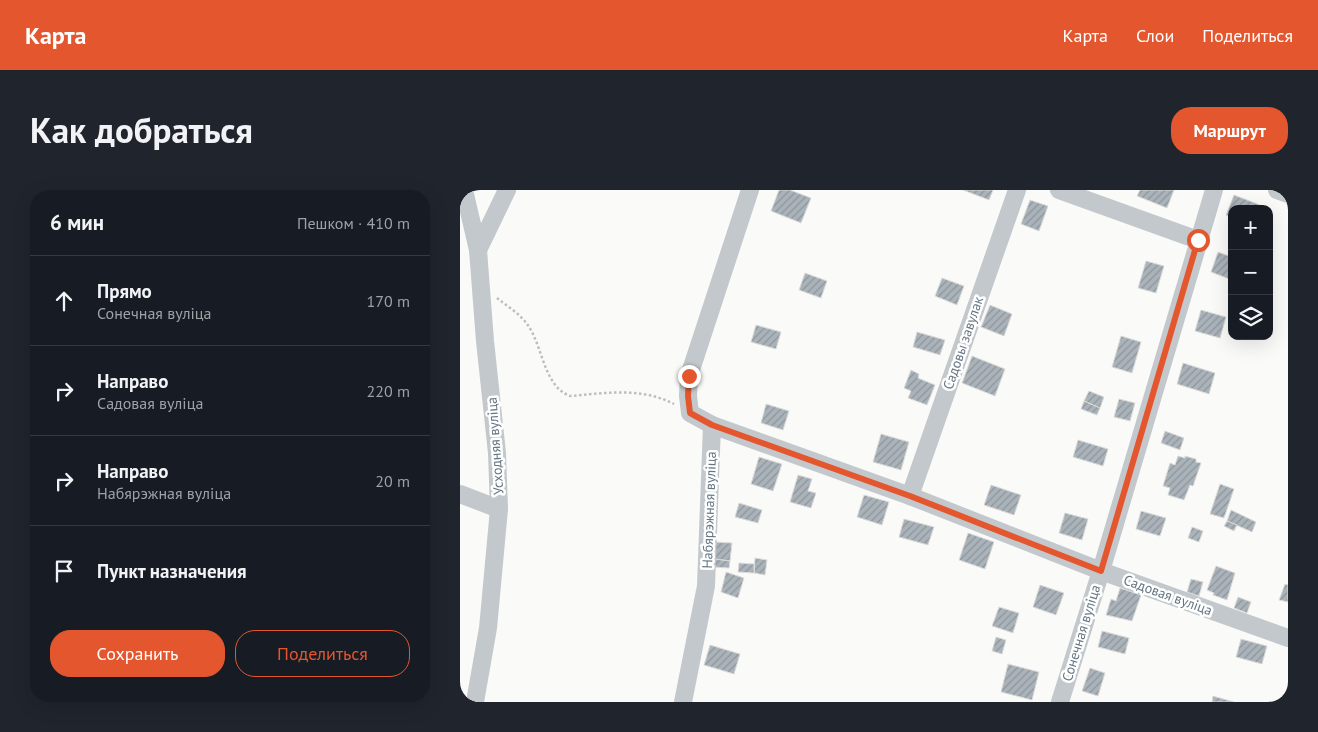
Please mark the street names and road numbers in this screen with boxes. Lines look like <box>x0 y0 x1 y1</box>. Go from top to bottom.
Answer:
street label: Садовы завулак <box>939 294 987 392</box>
street label: Усходняя вуліца <box>483 396 507 496</box>
street label: Набярэжная вуліца <box>698 451 720 569</box>
street label: Садовая вуліца <box>1121 571 1215 619</box>
street label: Сонечная вуліца <box>1058 582 1104 684</box>

